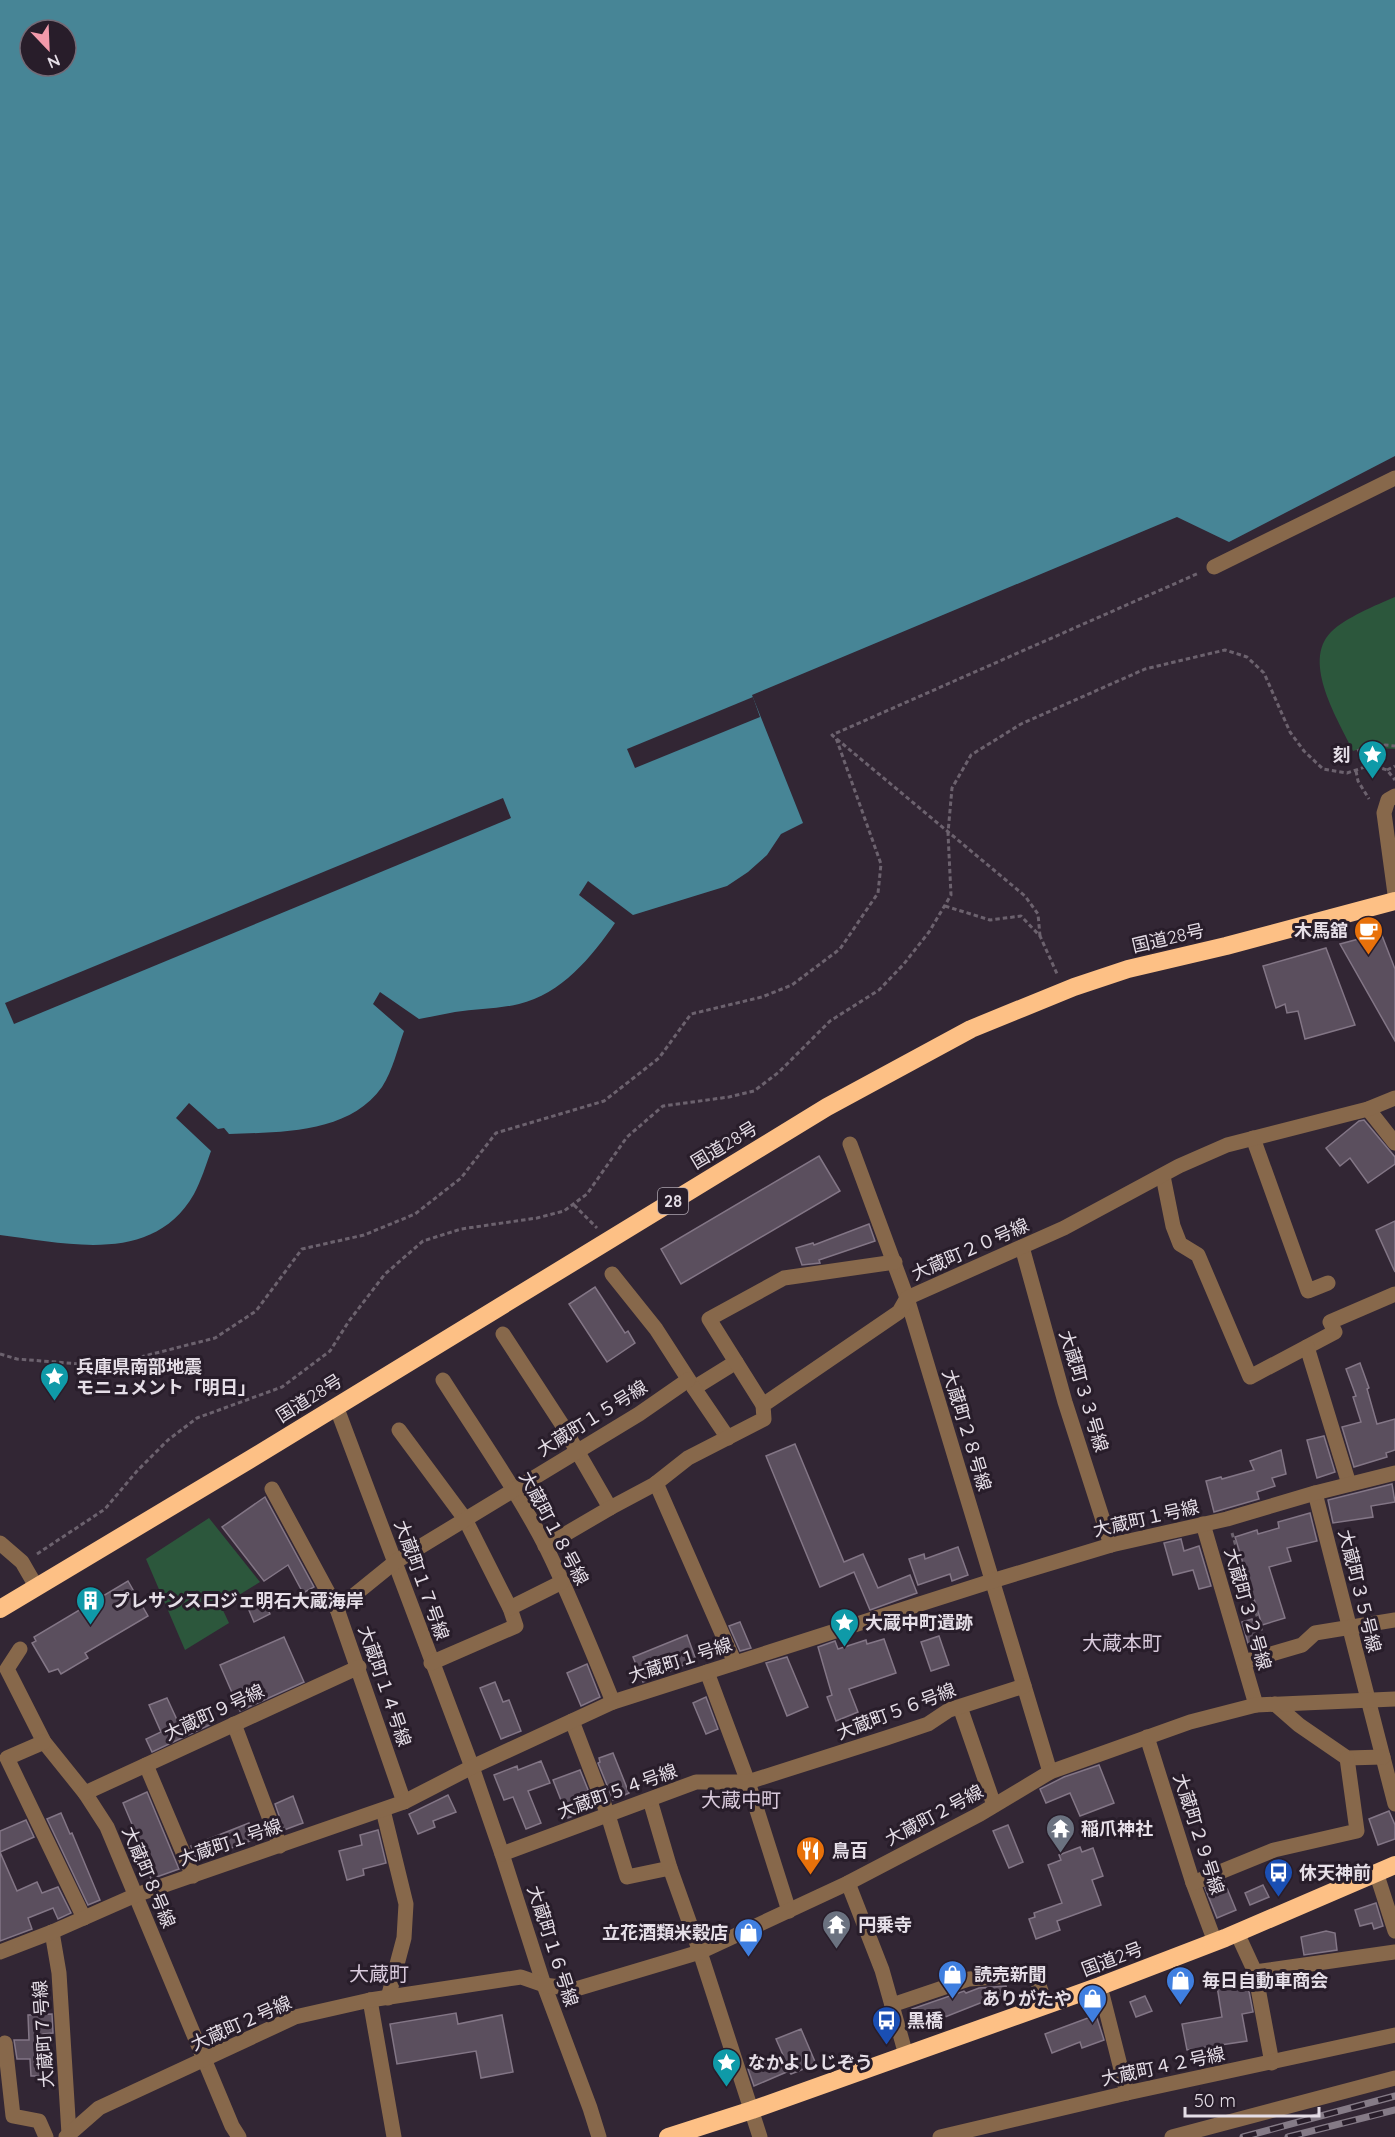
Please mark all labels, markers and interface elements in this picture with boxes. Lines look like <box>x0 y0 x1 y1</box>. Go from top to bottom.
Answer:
north arrow <box>18 18 78 78</box>
text: N <box>45 50 63 73</box>
place icon: 刻 <box>1356 738 1388 780</box>
place label: 刻 <box>1333 743 1351 766</box>
cafe icon: 木馬舘 <box>1353 914 1385 956</box>
street label: 国道28号 <box>1130 919 1206 957</box>
place label: 木馬舘 <box>1294 919 1348 942</box>
street label: 国道28号 <box>686 1116 762 1174</box>
road number: 28 <box>658 1188 688 1214</box>
street label: 大蔵町２０号線 <box>908 1213 1032 1285</box>
street label: 大蔵町３３号線 <box>1055 1327 1113 1455</box>
place label: 兵庫県南部地震 モニュメント「明日」 <box>76 1355 256 1399</box>
place icon: 兵庫県南部地震 モニュメント「明日」 <box>39 1360 71 1402</box>
street label: 大蔵町２８号線 <box>938 1366 996 1494</box>
street label: 国道28号 <box>272 1369 346 1427</box>
street label: 大蔵町１５号線 <box>532 1375 652 1461</box>
street label: 大蔵町１８号線 <box>514 1467 594 1589</box>
street label: 大蔵町１号線 <box>1091 1495 1201 1541</box>
street label: 大蔵町１７号線 <box>390 1517 454 1643</box>
street label: 大蔵町３５号線 <box>1334 1527 1386 1655</box>
street label: 大蔵町３２号線 <box>1220 1545 1276 1673</box>
building icon: プレサンスロジェ明石大蔵海岸 <box>75 1584 107 1626</box>
place label: プレサンスロジェ明石大蔵海岸 <box>112 1589 364 1612</box>
place icon: 大蔵中町遺跡 <box>828 1606 860 1648</box>
place label: 大蔵中町遺跡 <box>865 1611 973 1634</box>
street label: 大蔵町１４号線 <box>354 1623 416 1749</box>
district label: 大蔵本町 <box>1082 1630 1162 1655</box>
street label: 大蔵町１号線 <box>625 1632 735 1688</box>
street label: 大蔵町５６号線 <box>833 1678 959 1744</box>
street label: 大蔵町９号線 <box>160 1679 268 1745</box>
street label: 大蔵町５４号線 <box>554 1759 680 1823</box>
street label: 大蔵町２９号線 <box>1169 1771 1229 1897</box>
street label: 大蔵町２号線 <box>881 1779 987 1851</box>
district label: 大蔵中町 <box>701 1787 781 1812</box>
temple icon: 稲爪神社 <box>1044 1812 1076 1854</box>
street label: 大蔵町１号線 <box>175 1814 285 1870</box>
place label: 稲爪神社 <box>1081 1817 1153 1840</box>
street label: 大蔵町８号線 <box>117 1823 181 1931</box>
restaurant icon: 鳥百 <box>795 1834 827 1876</box>
place label: 鳥百 <box>832 1839 868 1862</box>
bus stop icon: 休天神前 <box>1262 1856 1294 1898</box>
place label: 休天神前 <box>1299 1861 1371 1884</box>
street label: 大蔵町１６号線 <box>523 1883 583 2009</box>
temple icon: 円乗寺 <box>821 1908 853 1950</box>
place label: 円乗寺 <box>858 1913 912 1936</box>
shop icon: 立花酒類米穀店 <box>733 1916 765 1958</box>
place label: 立花酒類米穀店 <box>602 1921 728 1944</box>
street label: 国道2号 <box>1078 1937 1146 1981</box>
shop icon: 読売新聞 <box>937 1958 969 2000</box>
district label: 大蔵町 <box>349 1961 409 1986</box>
place label: 読売新聞 <box>974 1963 1046 1986</box>
shop icon: 毎日自動車商会 <box>1165 1964 1197 2006</box>
place label: 毎日自動車商会 <box>1202 1969 1328 1992</box>
street label: 大蔵町７号線 <box>28 1979 58 2089</box>
shop icon: ありがたや <box>1077 1982 1109 2024</box>
place label: ありがたや <box>982 1987 1072 2010</box>
street label: 大蔵町２号線 <box>187 1991 295 2055</box>
bus stop icon: 黒橋 <box>870 2004 902 2046</box>
place label: 黒橋 <box>907 2009 943 2032</box>
street label: 大蔵町４２号線 <box>1099 2042 1227 2090</box>
place icon: なかよしじぞう <box>711 2046 743 2088</box>
place label: なかよしじぞう <box>748 2051 873 2074</box>
scale bar <box>1185 2080 1318 2118</box>
text: 50 m <box>1194 2089 1236 2112</box>

